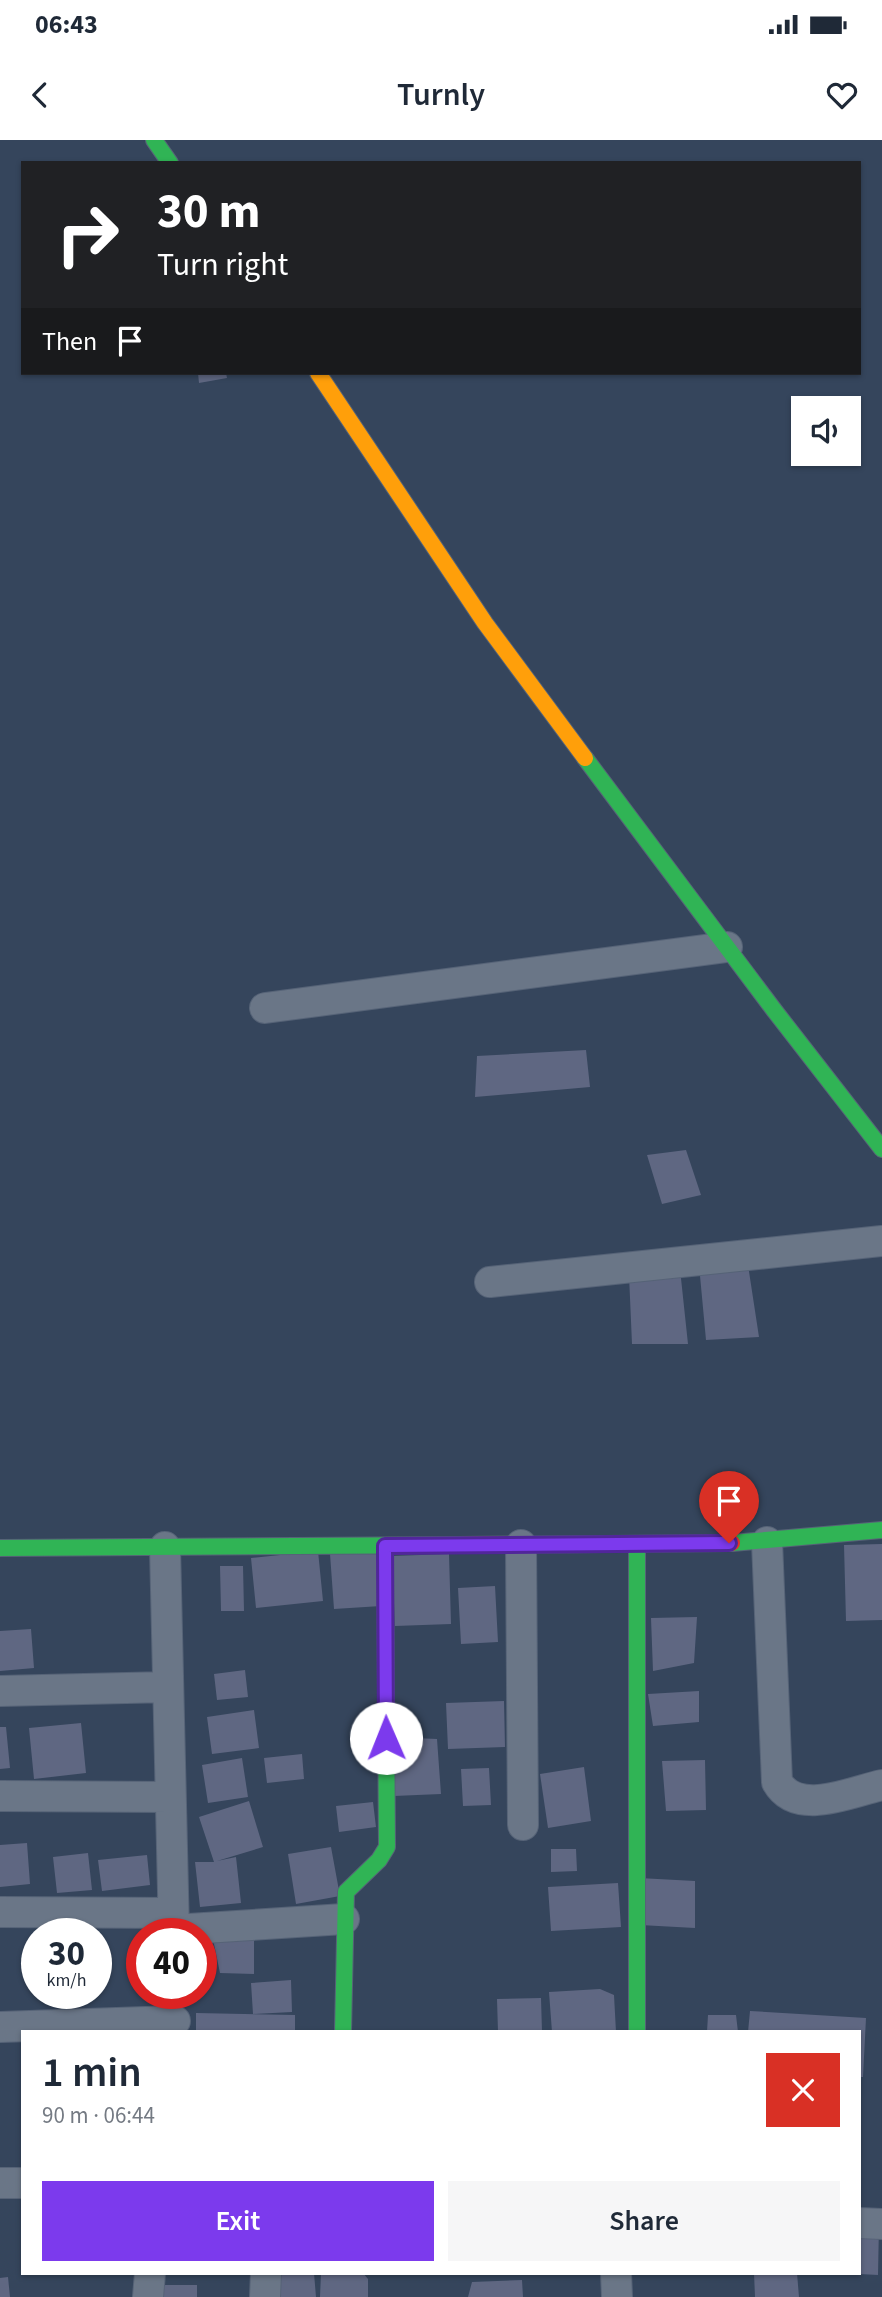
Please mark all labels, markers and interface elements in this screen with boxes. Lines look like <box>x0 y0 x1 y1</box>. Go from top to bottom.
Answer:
text: 06:43 <box>35 6 98 43</box>
text: Turnly <box>397 72 485 118</box>
icon: back <box>21 76 59 114</box>
icon: heart <box>823 76 861 114</box>
text: 30 m <box>157 177 261 247</box>
icon: right <box>42 189 133 280</box>
text: Turn right <box>157 242 288 288</box>
icon: arrive <box>111 322 149 360</box>
text: Then <box>42 323 97 360</box>
map controls <box>791 396 861 466</box>
button: sound <box>791 396 861 466</box>
pin <box>699 1471 759 1543</box>
icon: arrive <box>710 1482 748 1520</box>
position arrow <box>349 1701 423 1775</box>
speed limit sign: 40 <box>126 1918 217 2009</box>
text: 30 <box>48 1929 85 1979</box>
text: km/h <box>47 1968 86 1993</box>
text: 1 min <box>42 2043 142 2103</box>
button: close <box>766 2053 840 2127</box>
text: 90 m · 06:44 <box>42 2099 155 2132</box>
button: Exit <box>42 2181 434 2261</box>
button: Share <box>448 2181 840 2261</box>

